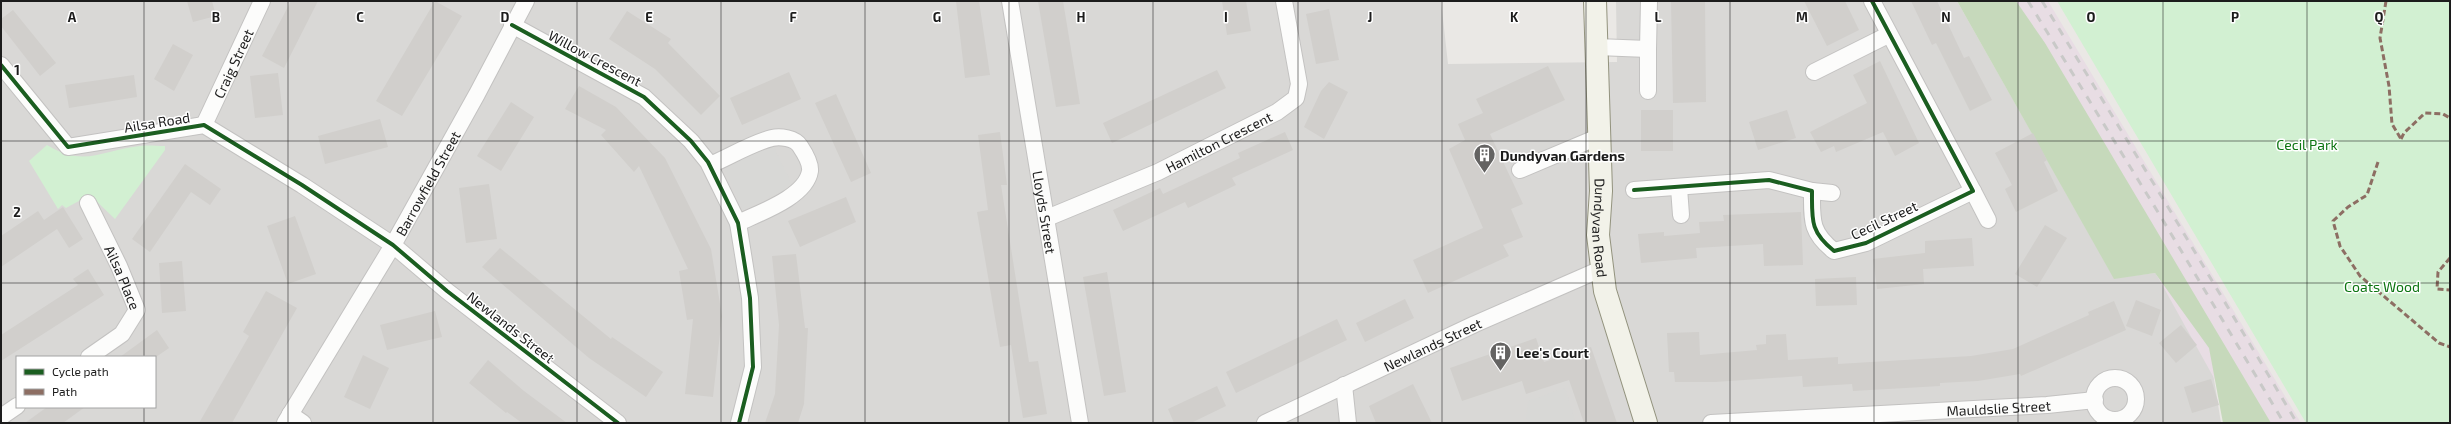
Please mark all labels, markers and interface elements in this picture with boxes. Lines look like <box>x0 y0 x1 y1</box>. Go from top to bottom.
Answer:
text: A <box>68 9 77 25</box>
text: B <box>212 9 220 25</box>
text: C <box>356 9 364 25</box>
text: D <box>501 9 510 25</box>
text: E <box>645 9 653 25</box>
text: F <box>789 9 797 25</box>
text: G <box>933 9 941 25</box>
text: H <box>1077 9 1086 25</box>
text: I <box>1224 9 1228 25</box>
text: J <box>1368 9 1372 25</box>
text: K <box>1510 9 1519 25</box>
text: L <box>1655 9 1662 25</box>
text: M <box>1796 9 1808 25</box>
text: N <box>1941 9 1951 25</box>
text: O <box>2087 9 2096 25</box>
text: P <box>2231 9 2239 25</box>
text: Q <box>2375 9 2384 26</box>
street label: Craig Street <box>209 26 256 101</box>
street label: Willow Crescent <box>545 26 645 90</box>
text: 1 <box>14 62 20 78</box>
street label: Hamilton Crescent <box>1162 107 1275 175</box>
street label: Ailsa Road <box>123 108 191 136</box>
street label: Barrowfield Street <box>391 128 463 238</box>
park label: Cecil Park <box>2276 136 2338 153</box>
building icon: Dundyvan Gardens <box>1471 142 1497 175</box>
place label: Dundyvan Gardens <box>1500 147 1625 164</box>
street label: Lloyds Street <box>1030 169 1060 255</box>
street label: Dundyvan Road <box>1589 178 1612 278</box>
street label: Cecil Street <box>1848 197 1920 243</box>
text: 2 <box>13 204 21 220</box>
street label: Ailsa Place <box>101 242 144 312</box>
park label: Coats Wood <box>2344 278 2420 295</box>
street label: Newlands Street <box>464 288 558 366</box>
street label: Newlands Street <box>1381 314 1484 374</box>
building icon: Lee's Court <box>1487 339 1513 372</box>
place label: Lee's Court <box>1516 344 1589 361</box>
legend <box>16 356 156 408</box>
text: Cycle path <box>52 364 109 378</box>
text: Path <box>52 384 77 398</box>
street label: Mauldslie Street <box>1946 396 2052 419</box>

